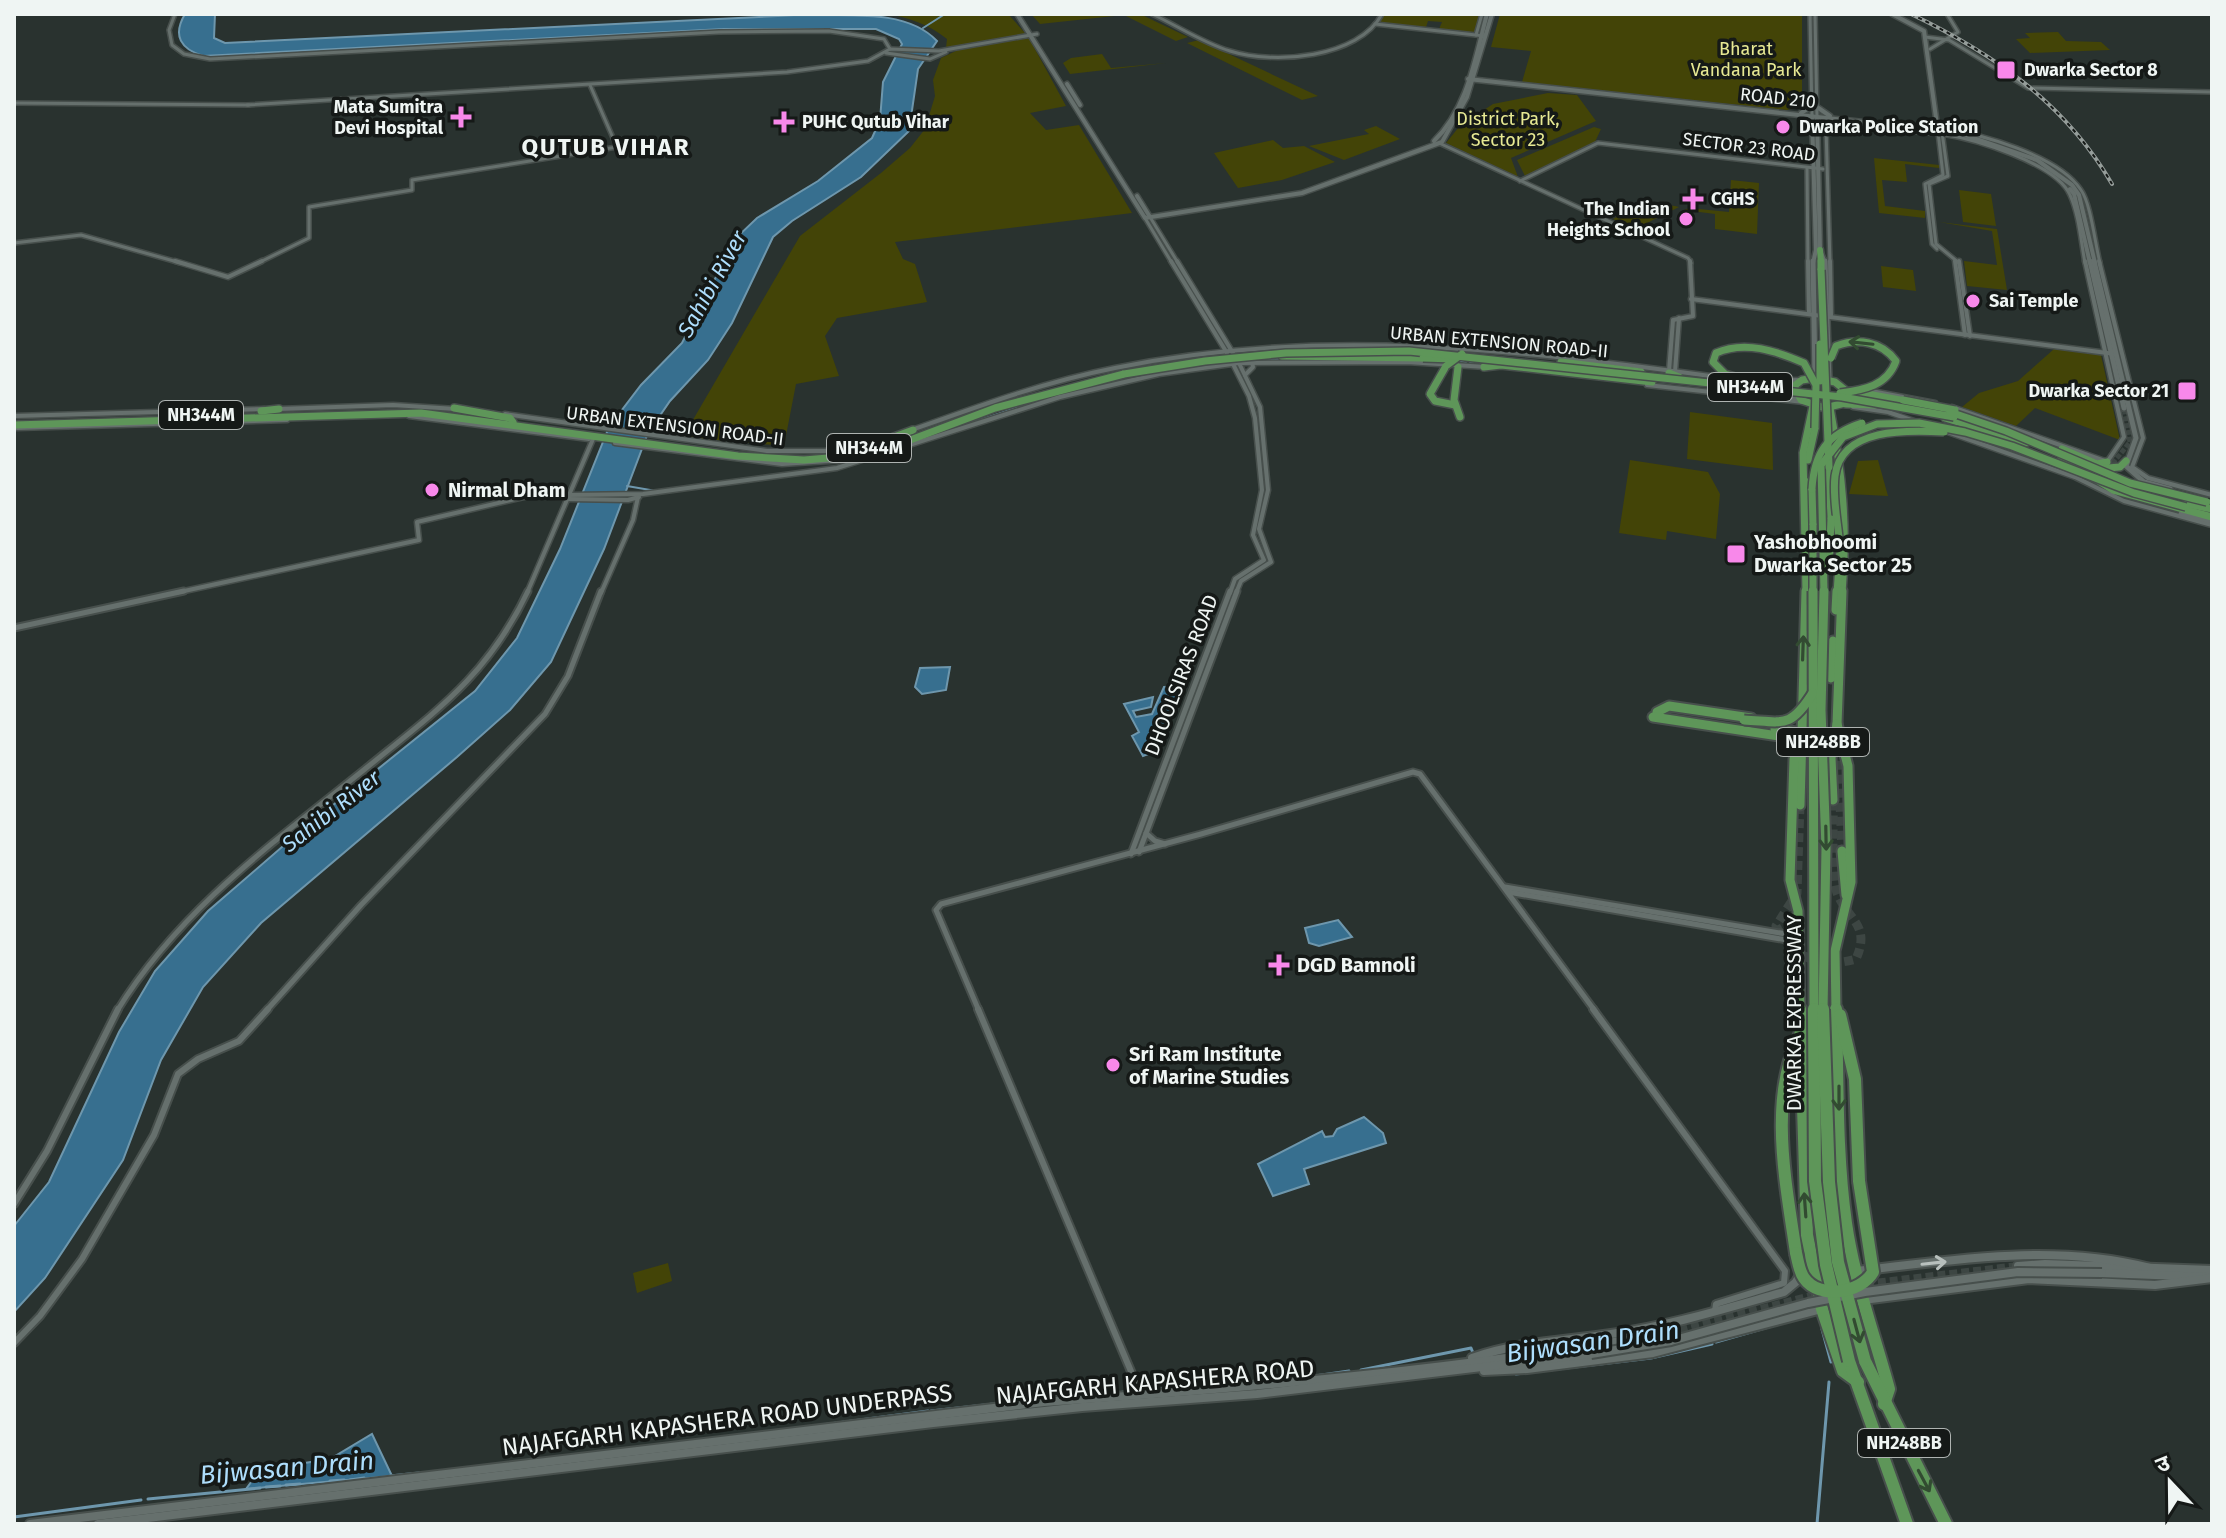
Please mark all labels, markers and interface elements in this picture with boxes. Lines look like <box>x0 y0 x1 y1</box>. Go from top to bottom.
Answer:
park label: Bharat Vandana Park <box>1691 38 1802 81</box>
marker: Dwarka Sector 8 <box>1995 59 2017 81</box>
place label: Dwarka Sector 8 <box>2024 59 2158 81</box>
street label: ROAD 210 <box>1739 83 1817 113</box>
place label: Mata Sumitra Devi Hospital <box>334 96 444 139</box>
marker: Mata Sumitra Devi Hospital <box>450 106 472 128</box>
park label: District Park, Sector 23 <box>1456 108 1560 151</box>
marker: PUHC Qutub Vihar <box>773 111 795 133</box>
place label: PUHC Qutub Vihar <box>802 111 950 133</box>
place label: Dwarka Police Station <box>1799 116 1978 138</box>
marker: Dwarka Police Station <box>1774 118 1792 136</box>
street label: SECTOR 23 ROAD <box>1681 128 1817 166</box>
district label: QUTUB VIHAR <box>522 133 690 161</box>
marker: CGHS <box>1682 188 1704 210</box>
place label: CGHS <box>1711 188 1755 210</box>
place label: The Indian Heights School <box>1547 198 1671 241</box>
marker: The Indian Heights School <box>1677 210 1695 228</box>
water label: Sahibi River <box>671 226 753 343</box>
place label: Sai Temple <box>1989 290 2078 312</box>
marker: Sai Temple <box>1964 292 1982 310</box>
street label: URBAN EXTENSION ROAD-II <box>1389 321 1609 363</box>
one-way arrow <box>1849 335 1875 350</box>
road number: NH344M <box>1708 373 1792 401</box>
place label: Dwarka Sector 21 <box>2028 380 2169 402</box>
marker: Dwarka Sector 21 <box>2176 380 2198 402</box>
road number: NH344M <box>159 401 243 429</box>
street label: URBAN EXTENSION ROAD-II <box>565 402 785 450</box>
road number: NH344M <box>827 434 911 462</box>
place label: Nirmal Dham <box>448 478 566 502</box>
marker: Nirmal Dham <box>423 481 441 499</box>
place label: Yashobhoomi Dwarka Sector 25 <box>1753 530 1912 577</box>
marker: Yashobhoomi Dwarka Sector 25 <box>1725 543 1747 565</box>
street label: DHOOLSIRAS ROAD <box>1139 591 1223 759</box>
one-way arrow <box>1795 635 1810 662</box>
road number: NH248BB <box>1777 728 1869 756</box>
water label: Sahibi River <box>276 764 386 858</box>
one-way arrow <box>1818 824 1834 851</box>
street label: DWARKA EXPRESSWAY <box>1782 915 1806 1111</box>
place label: DGD Bamnoli <box>1297 953 1416 977</box>
marker: DGD Bamnoli <box>1268 954 1290 976</box>
place label: Sri Ram Institute of Marine Studies <box>1129 1042 1289 1089</box>
marker: Sri Ram Institute of Marine Studies <box>1104 1056 1122 1074</box>
one-way arrow <box>1831 1084 1847 1111</box>
one-way arrow <box>1797 1192 1812 1219</box>
one-way arrow <box>1920 1256 1947 1271</box>
water label: Bijwasan Drain <box>1504 1314 1682 1370</box>
one-way arrow <box>1850 1317 1865 1343</box>
street label: NAJAFGARH KAPASHERA ROAD <box>995 1354 1315 1410</box>
street label: NAJAFGARH KAPASHERA ROAD UNDERPASS <box>500 1378 954 1462</box>
road number: NH248BB <box>1858 1429 1950 1457</box>
north arrow <box>2130 1442 2210 1522</box>
water label: Bijwasan Drain <box>199 1445 375 1491</box>
text: उ <box>2152 1449 2175 1479</box>
one-way arrow <box>1916 1468 1932 1492</box>

